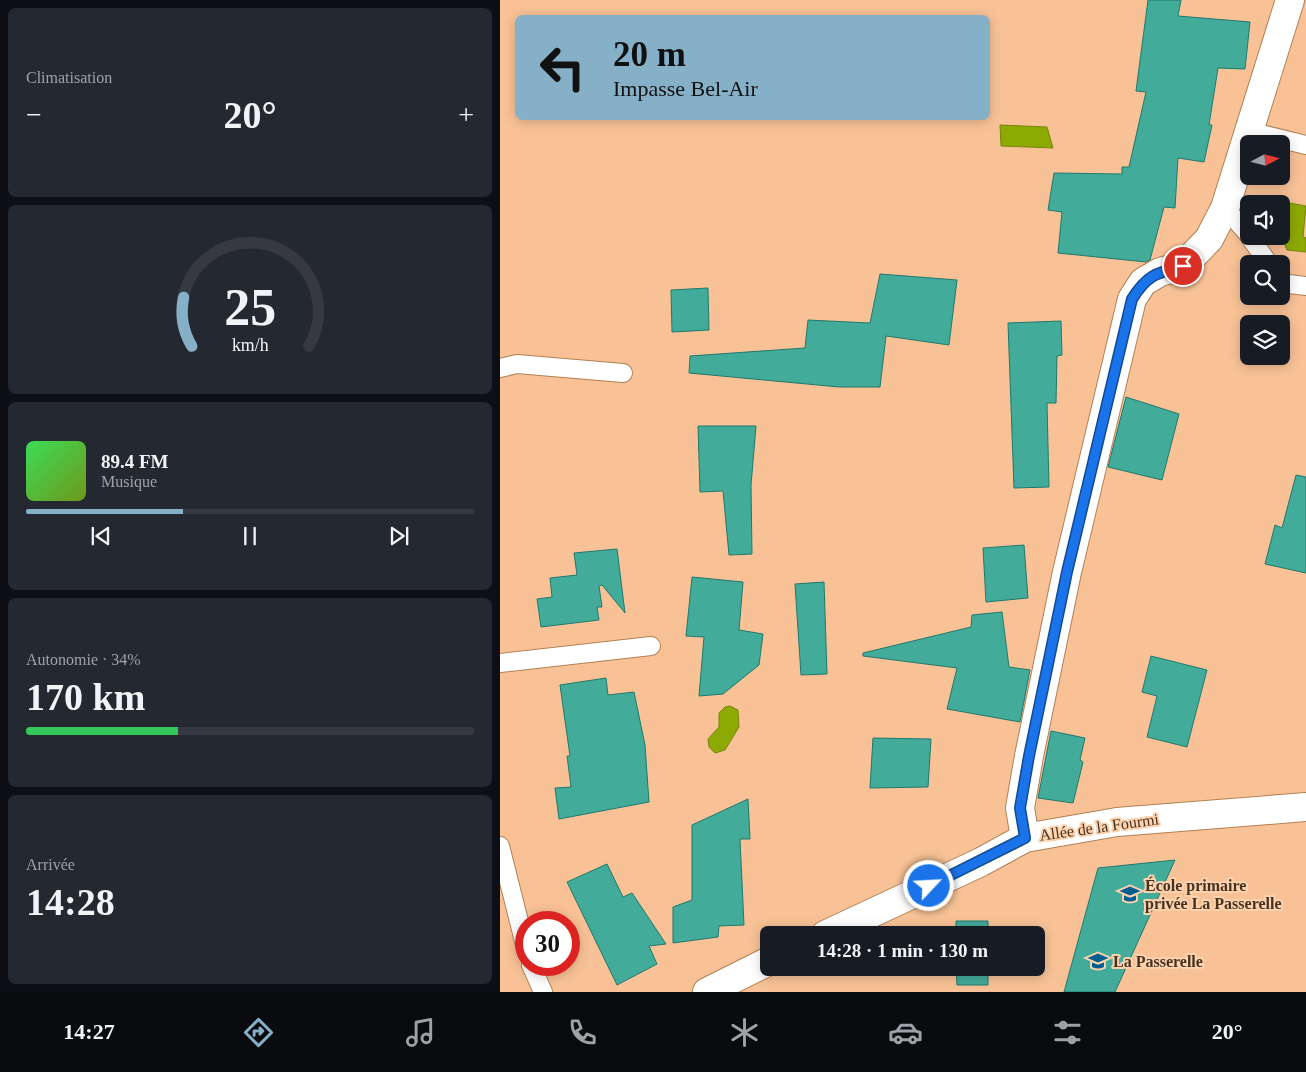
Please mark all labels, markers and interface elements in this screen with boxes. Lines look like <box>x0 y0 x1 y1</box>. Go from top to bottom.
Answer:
icon: left <box>530 35 595 100</box>
text: 20 m <box>613 35 686 74</box>
text: Climatisation <box>26 69 112 86</box>
text: Impasse Bel-Air <box>613 76 758 101</box>
text: 20° <box>223 94 277 136</box>
text: − <box>26 99 42 130</box>
text: + <box>458 99 474 130</box>
north arrow <box>1240 135 1290 185</box>
map controls <box>1240 135 1290 365</box>
button: sound <box>1240 195 1290 245</box>
pin <box>1162 245 1204 287</box>
icon: arrive <box>1169 252 1197 280</box>
button: search <box>1240 255 1290 305</box>
text: 25 <box>224 279 276 336</box>
button: layers <box>1240 315 1290 365</box>
text: km/h <box>232 335 268 355</box>
text: 89.4 FM <box>101 451 169 472</box>
text: Musique <box>101 473 157 490</box>
icon: previous <box>87 522 115 550</box>
icon: pause <box>236 522 264 550</box>
icon: next <box>385 522 413 550</box>
text: Autonomie · 34% <box>26 651 141 668</box>
text: 170 km <box>26 676 145 718</box>
street label: Allée de la Fourmi <box>1038 810 1160 844</box>
text: Arrivée <box>26 856 75 873</box>
position arrow <box>902 859 954 911</box>
place label: École primaire privée La Passerelle <box>1145 876 1282 913</box>
text: 14:28 <box>26 881 115 923</box>
school or university icon: École primaire privée La Passerelle <box>1119 883 1141 905</box>
speed limit sign: 30 <box>515 911 580 976</box>
text: 14:28 · 1 min · 130 m <box>817 940 988 961</box>
school or university icon: La Passerelle <box>1087 950 1109 972</box>
place label: La Passerelle <box>1113 953 1203 970</box>
icon: directions <box>241 1015 276 1050</box>
icon: music <box>403 1015 438 1050</box>
icon: phone <box>565 1015 600 1050</box>
icon: climate <box>727 1015 762 1050</box>
icon: car <box>888 1015 923 1050</box>
icon: filters <box>1050 1015 1085 1050</box>
text: 14:27 <box>63 1019 115 1044</box>
text: 20° <box>1212 1019 1243 1044</box>

